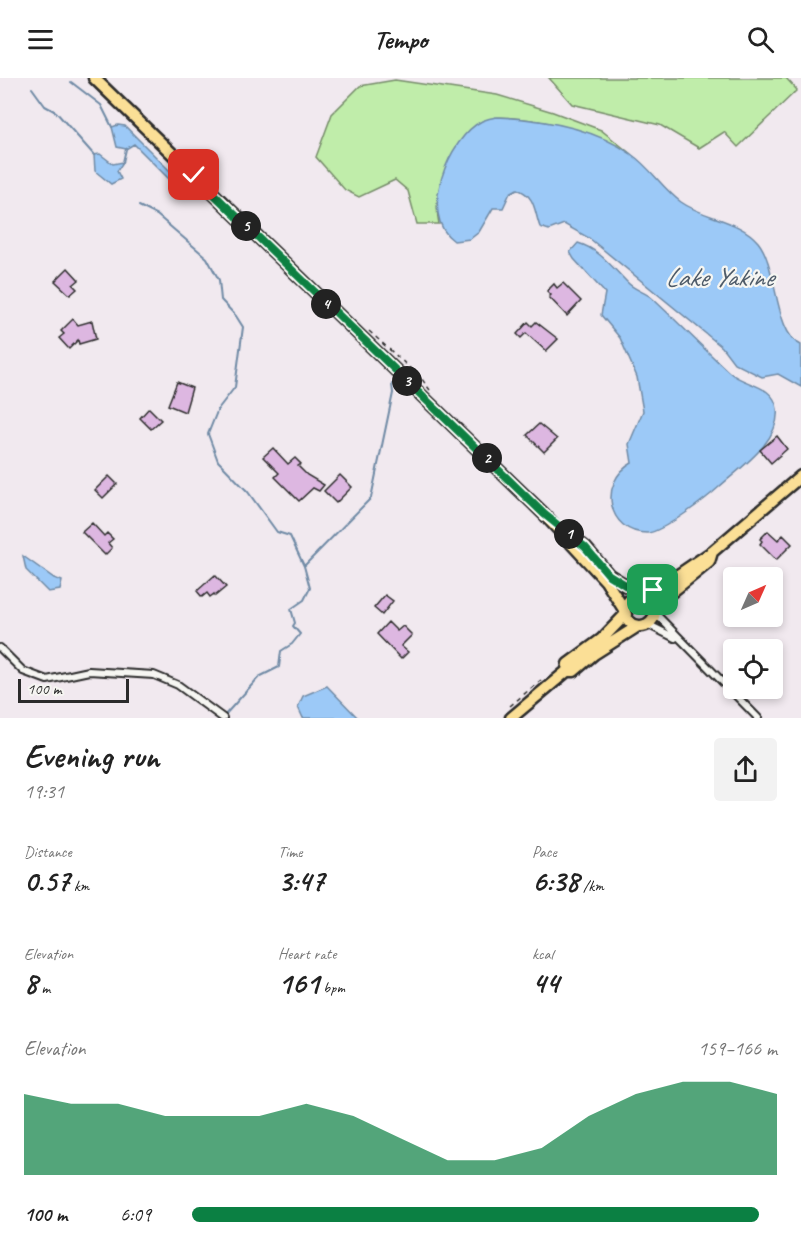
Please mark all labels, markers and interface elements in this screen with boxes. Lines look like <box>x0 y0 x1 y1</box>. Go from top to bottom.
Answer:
text: Tempo <box>373 22 428 56</box>
icon: menu <box>24 23 57 56</box>
icon: search <box>744 23 777 56</box>
pin <box>168 149 219 200</box>
icon: check <box>177 158 210 191</box>
pin: 5 <box>231 211 261 241</box>
text: 5 <box>243 216 249 236</box>
water label: Lake Yakine <box>665 260 777 294</box>
pin: 4 <box>311 289 341 319</box>
text: 4 <box>322 294 330 314</box>
pin: 3 <box>392 366 422 396</box>
text: 3 <box>403 371 411 391</box>
pin: 2 <box>472 443 502 473</box>
text: 2 <box>483 448 491 468</box>
pin: 1 <box>554 519 584 549</box>
text: 1 <box>565 524 573 544</box>
pin <box>627 564 678 615</box>
north arrow <box>723 567 783 627</box>
map controls <box>723 567 783 699</box>
icon: arrive <box>636 573 669 606</box>
button: locate <box>723 639 783 699</box>
scale bar <box>18 676 129 704</box>
text: 100 m <box>27 679 61 699</box>
text: Evening run <box>24 735 159 777</box>
button: share <box>714 738 777 801</box>
text: 19:31 <box>24 779 64 804</box>
text: Distance <box>24 842 72 862</box>
text: Time <box>278 842 302 862</box>
text: Pace <box>532 842 557 862</box>
text: 0.57 <box>24 862 70 900</box>
text: 3:47 <box>278 862 324 900</box>
text: 6:38 <box>532 862 579 900</box>
text: km <box>70 876 89 896</box>
text: /km <box>579 876 604 896</box>
text: Elevation <box>24 944 73 964</box>
text: Heart rate <box>278 944 336 964</box>
text: kcal <box>532 944 553 964</box>
text: 8 <box>24 964 38 1002</box>
text: 161 <box>278 964 319 1002</box>
text: 44 <box>532 964 559 1002</box>
text: m <box>38 978 50 998</box>
text: bpm <box>319 978 345 998</box>
text: Elevation <box>24 1036 86 1061</box>
text: 159–166 m <box>698 1036 777 1061</box>
text: 100 m <box>24 1202 67 1227</box>
text: 6:09 <box>120 1202 151 1227</box>

